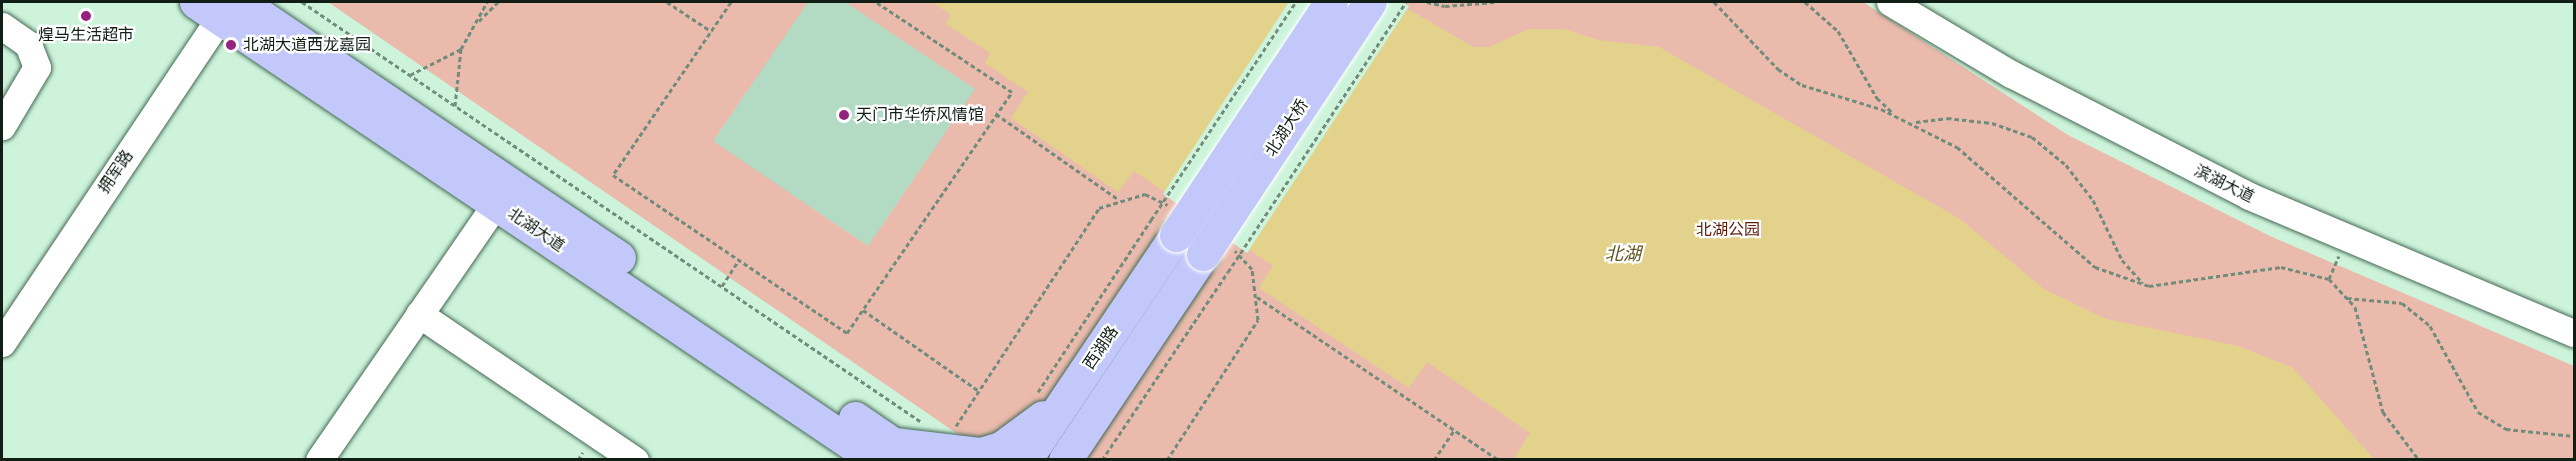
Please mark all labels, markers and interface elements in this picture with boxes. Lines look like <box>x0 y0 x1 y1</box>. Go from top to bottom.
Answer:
marker: 煌马生活超市 <box>79 9 93 23</box>
place label: 煌马生活超市 <box>38 25 134 45</box>
place label: 北湖大道西龙嘉园 <box>243 35 371 55</box>
marker: 北湖大道西龙嘉园 <box>224 38 238 52</box>
street label: 北湖大桥 <box>1262 96 1312 160</box>
place label: 天门市华侨风情馆 <box>856 105 984 125</box>
marker: 天门市华侨风情馆 <box>837 108 851 122</box>
street label: 拥军路 <box>95 147 137 197</box>
street label: 滨湖大道 <box>2191 161 2257 207</box>
street label: 北湖大道 <box>504 204 568 256</box>
park label: 北湖公园 <box>1696 220 1760 240</box>
water label: 北湖 <box>1605 243 1641 265</box>
street label: 西湖路 <box>1080 323 1122 373</box>

